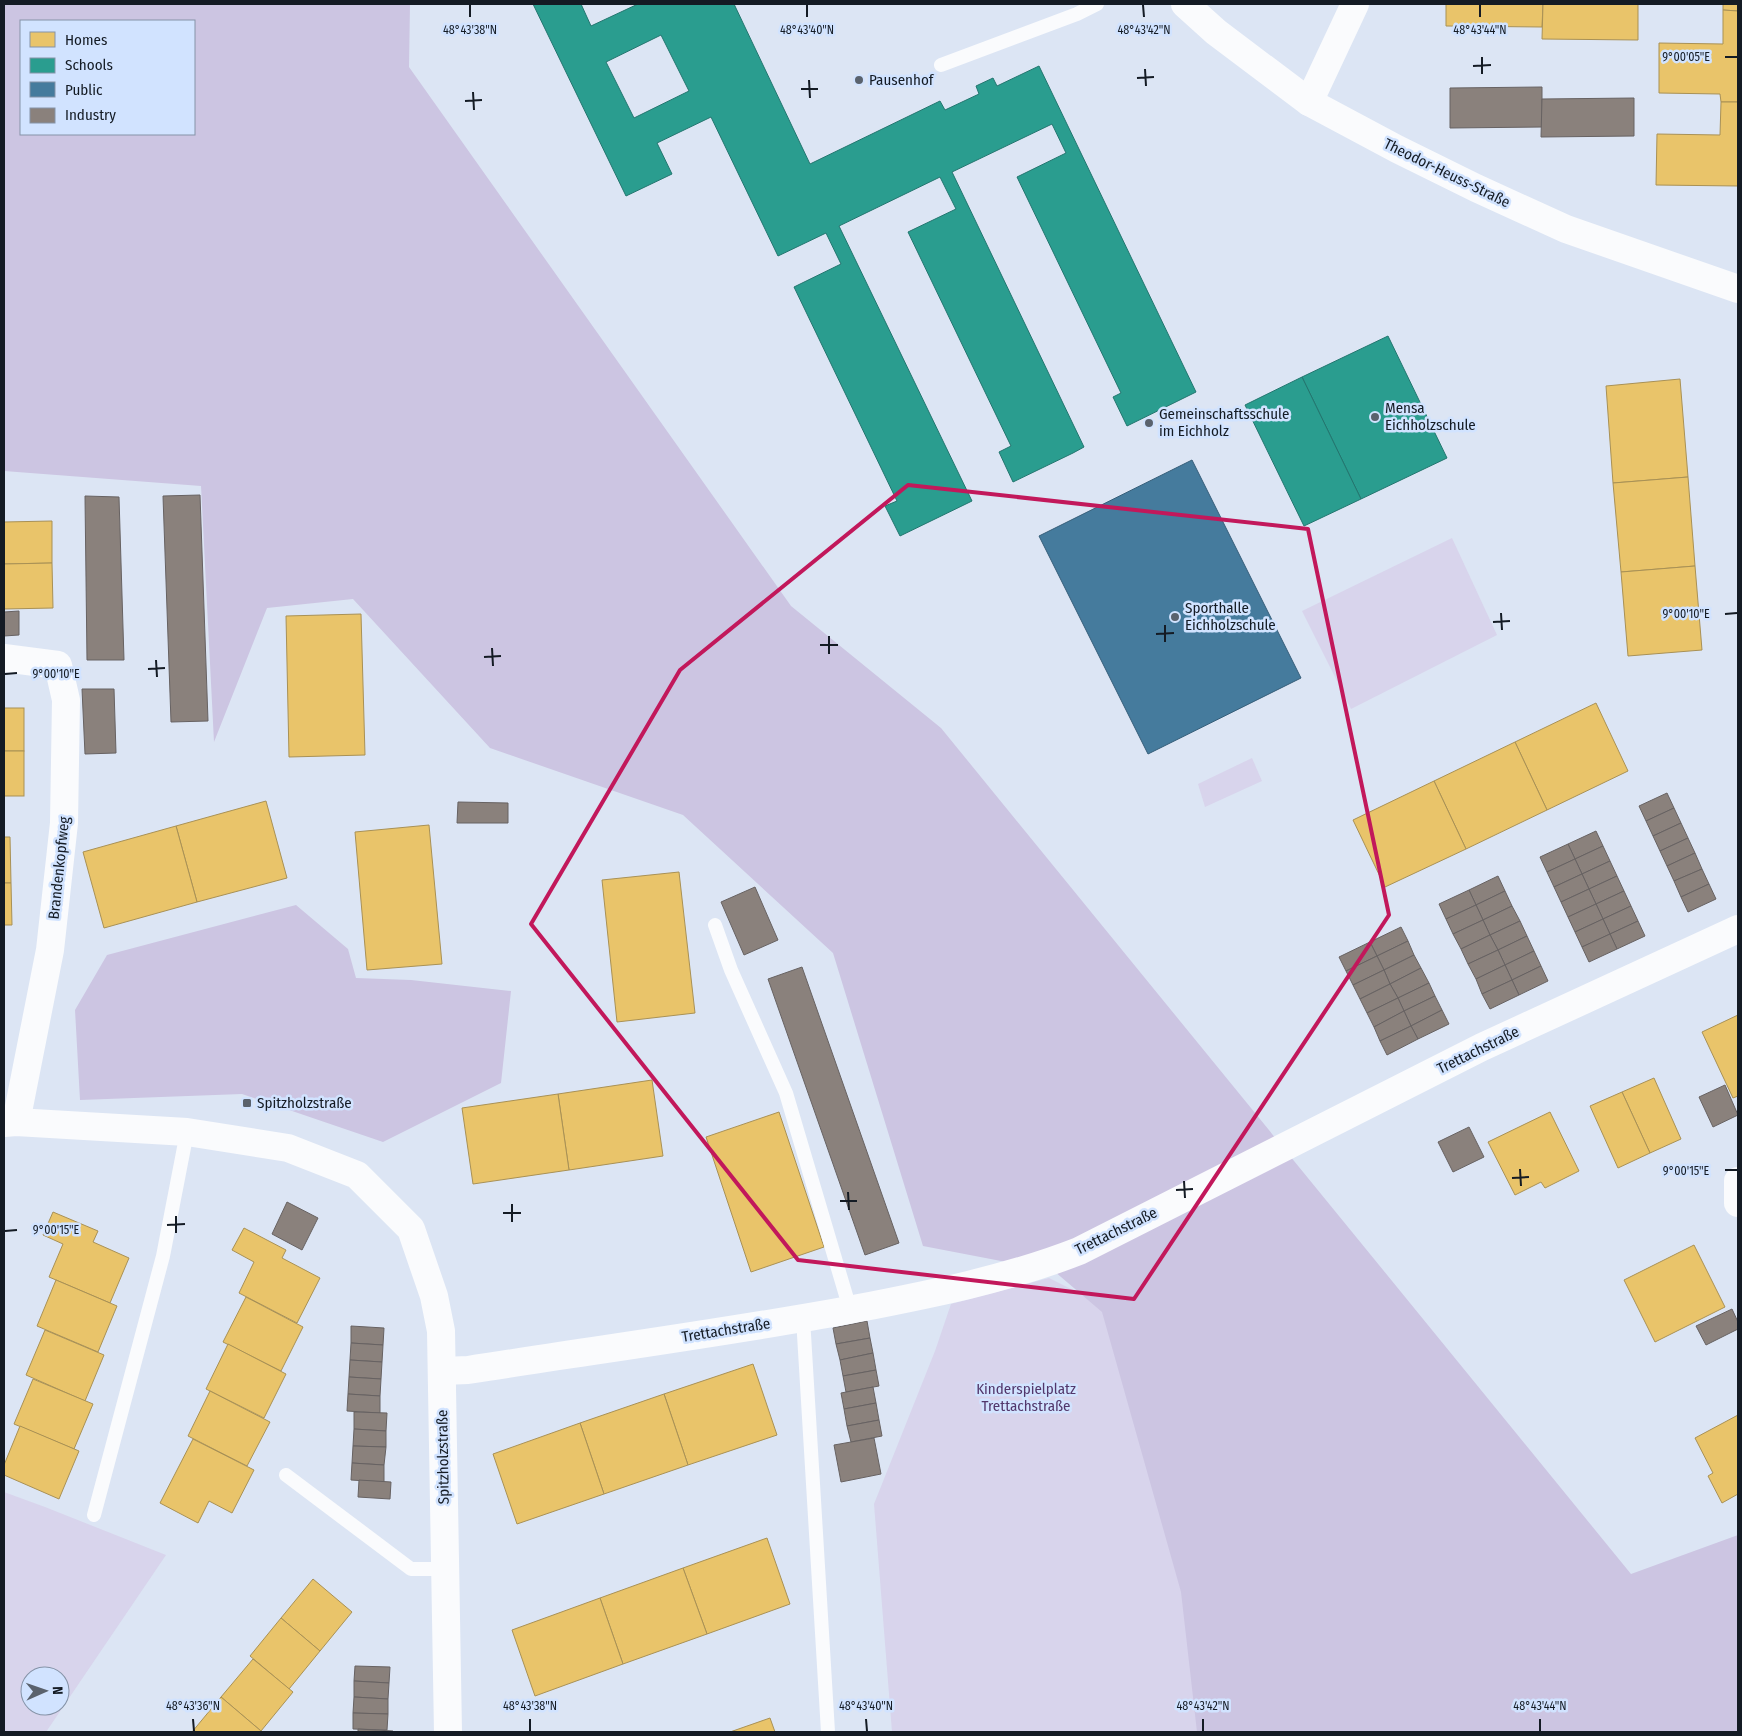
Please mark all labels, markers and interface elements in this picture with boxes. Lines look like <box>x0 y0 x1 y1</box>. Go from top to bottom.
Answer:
legend <box>20 20 195 135</box>
text: 48°43'38"N <box>443 23 497 37</box>
text: 48°43'40"N <box>780 23 834 37</box>
text: 48°43'42"N <box>1117 23 1171 37</box>
text: 48°43'44"N <box>1453 23 1507 37</box>
text: Homes <box>65 31 107 49</box>
text: 9°00'05"E <box>1662 50 1710 64</box>
text: Schools <box>65 56 113 74</box>
place label: Pausenhof <box>869 71 935 89</box>
marker: Pausenhof <box>853 74 865 86</box>
text: Public <box>65 81 103 99</box>
text: Industry <box>65 106 116 124</box>
street label: Theodor-Heuss-Straße <box>1381 135 1513 211</box>
place label: Mensa Eichholzschule <box>1385 399 1476 434</box>
place label: Gemeinschaftsschule im Eichholz <box>1159 405 1289 440</box>
marker: Mensa Eichholzschule <box>1369 411 1381 423</box>
marker: Gemeinschaftsschule im Eichholz <box>1143 417 1155 429</box>
place label: Sporthalle Eichholzschule <box>1185 599 1276 634</box>
text: 9°00'10"E <box>1662 607 1710 621</box>
marker: Sporthalle Eichholzschule <box>1169 611 1181 623</box>
text: 9°00'10"E <box>32 667 80 681</box>
street label: Brandenkopfweg <box>45 816 73 920</box>
street label: Trettachstraße <box>1434 1022 1522 1078</box>
place label: Spitzholzstraße <box>257 1094 352 1112</box>
marker: Spitzholzstraße <box>241 1097 253 1109</box>
text: 9°00'15"E <box>1663 1164 1709 1178</box>
street label: Trettachstraße <box>1072 1203 1160 1259</box>
text: 9°00'15"E <box>33 1223 79 1237</box>
street label: Trettachstraße <box>681 1314 771 1346</box>
park label: Kinderspielplatz Trettachstraße <box>976 1380 1076 1415</box>
street label: Spitzholzstraße <box>433 1410 453 1504</box>
north arrow <box>20 1666 70 1716</box>
text: N <box>49 1686 66 1695</box>
text: 48°43'36"N <box>166 1699 220 1713</box>
text: 48°43'38"N <box>503 1699 557 1713</box>
text: 48°43'40"N <box>839 1699 893 1713</box>
text: 48°43'42"N <box>1176 1699 1230 1713</box>
text: 48°43'44"N <box>1513 1699 1567 1713</box>

